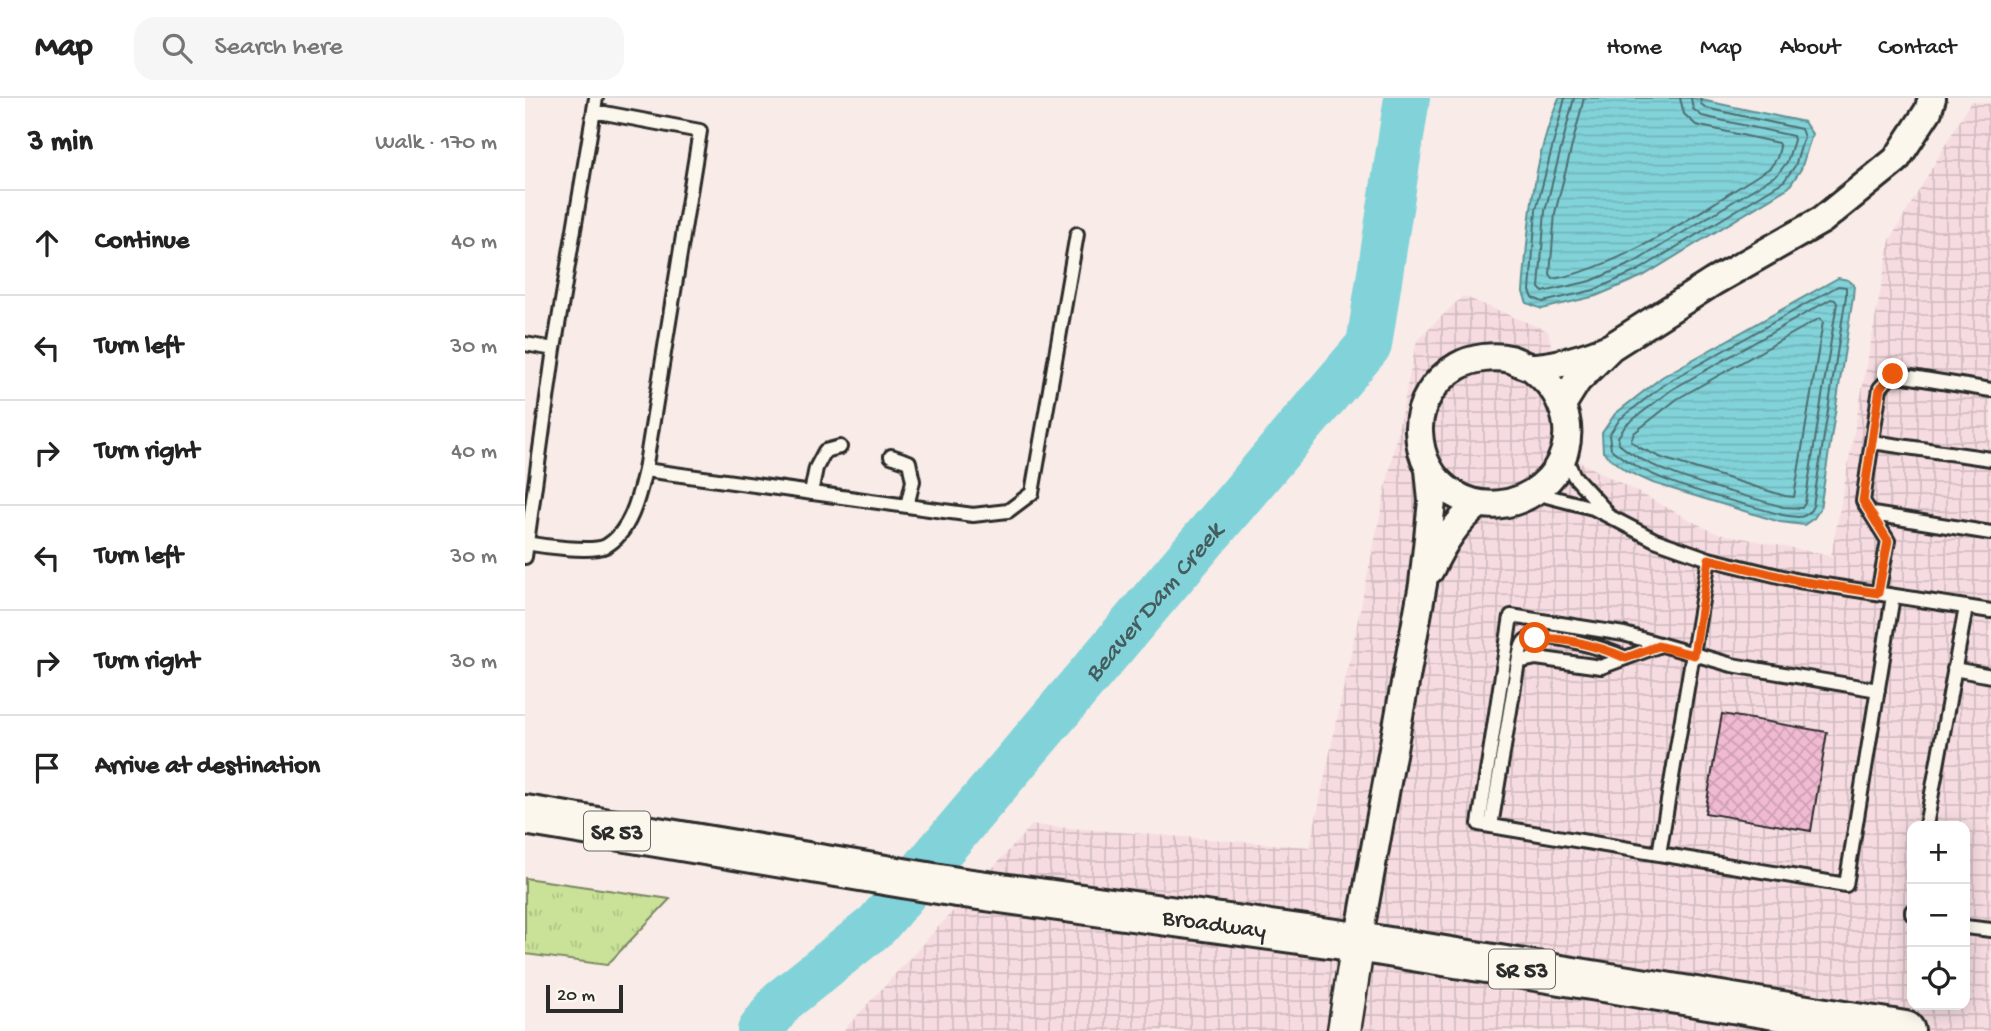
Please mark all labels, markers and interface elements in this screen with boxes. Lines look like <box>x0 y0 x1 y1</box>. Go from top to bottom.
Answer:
search box <box>134 17 624 80</box>
text: Map <box>35 29 92 67</box>
icon: search <box>158 29 196 67</box>
text: Search here <box>214 33 343 64</box>
text: Home <box>1606 34 1662 63</box>
text: Map <box>1700 34 1742 63</box>
text: About <box>1780 34 1840 63</box>
text: Contact <box>1878 34 1956 63</box>
text: 3 min <box>28 126 93 161</box>
text: Walk · 170 m <box>375 130 497 157</box>
icon: ahead <box>28 224 66 262</box>
text: Continue <box>95 227 189 258</box>
text: 40 m <box>451 229 497 256</box>
icon: left <box>28 329 66 367</box>
text: Turn left <box>95 332 183 363</box>
text: 30 m <box>450 334 497 361</box>
route end <box>1877 358 1908 389</box>
icon: right <box>28 434 66 472</box>
text: Turn right <box>95 437 199 468</box>
text: 40 m <box>451 439 497 466</box>
water label: Beaver Dam Creek <box>1079 516 1233 690</box>
icon: left <box>28 539 66 577</box>
text: Turn left <box>95 542 183 573</box>
text: 30 m <box>450 544 497 571</box>
route start <box>1519 622 1550 653</box>
icon: right <box>28 644 66 682</box>
text: Turn right <box>95 647 199 678</box>
text: 30 m <box>450 649 497 676</box>
icon: arrive <box>28 749 66 787</box>
text: Arrive at destination <box>95 752 320 783</box>
road number: SR 53 <box>584 811 650 850</box>
map controls <box>1907 821 1970 1010</box>
button: + <box>1907 821 1970 884</box>
button: − <box>1907 884 1970 947</box>
street label: Broadway <box>1159 904 1268 947</box>
button: locate <box>1907 947 1970 1010</box>
road number: SR 53 <box>1489 950 1555 988</box>
scale bar <box>546 982 623 1014</box>
text: 20 m <box>557 985 595 1008</box>

